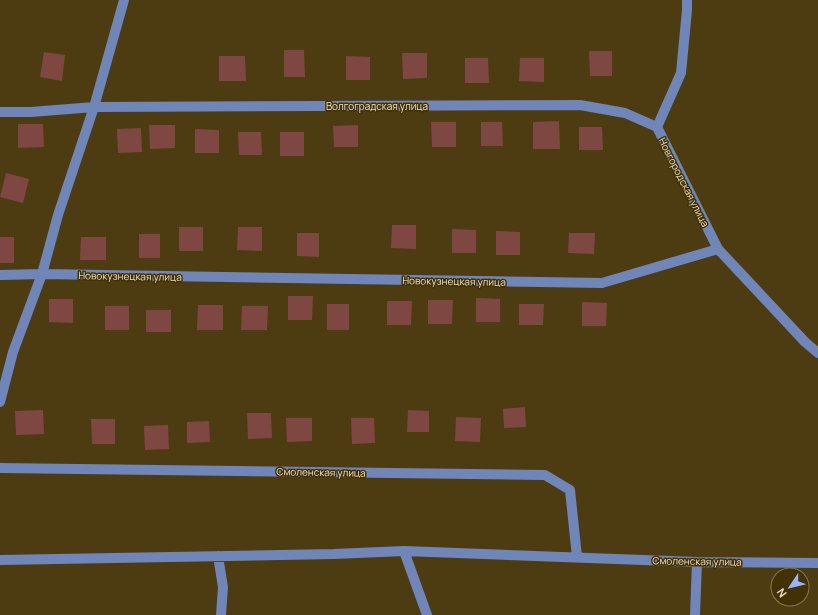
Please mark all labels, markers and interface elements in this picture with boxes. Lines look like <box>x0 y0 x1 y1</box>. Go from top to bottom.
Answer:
street label: Волгоградская улица <box>326 99 428 113</box>
street label: Новгородская улица <box>655 135 713 229</box>
street label: Новокузнецкая улица <box>78 268 182 284</box>
street label: Новокузнецкая улица <box>402 273 506 289</box>
street label: Смоленская улица <box>276 464 366 480</box>
street label: Смоленская улица <box>652 553 742 569</box>
north arrow <box>770 567 810 607</box>
text: N <box>773 585 790 601</box>

